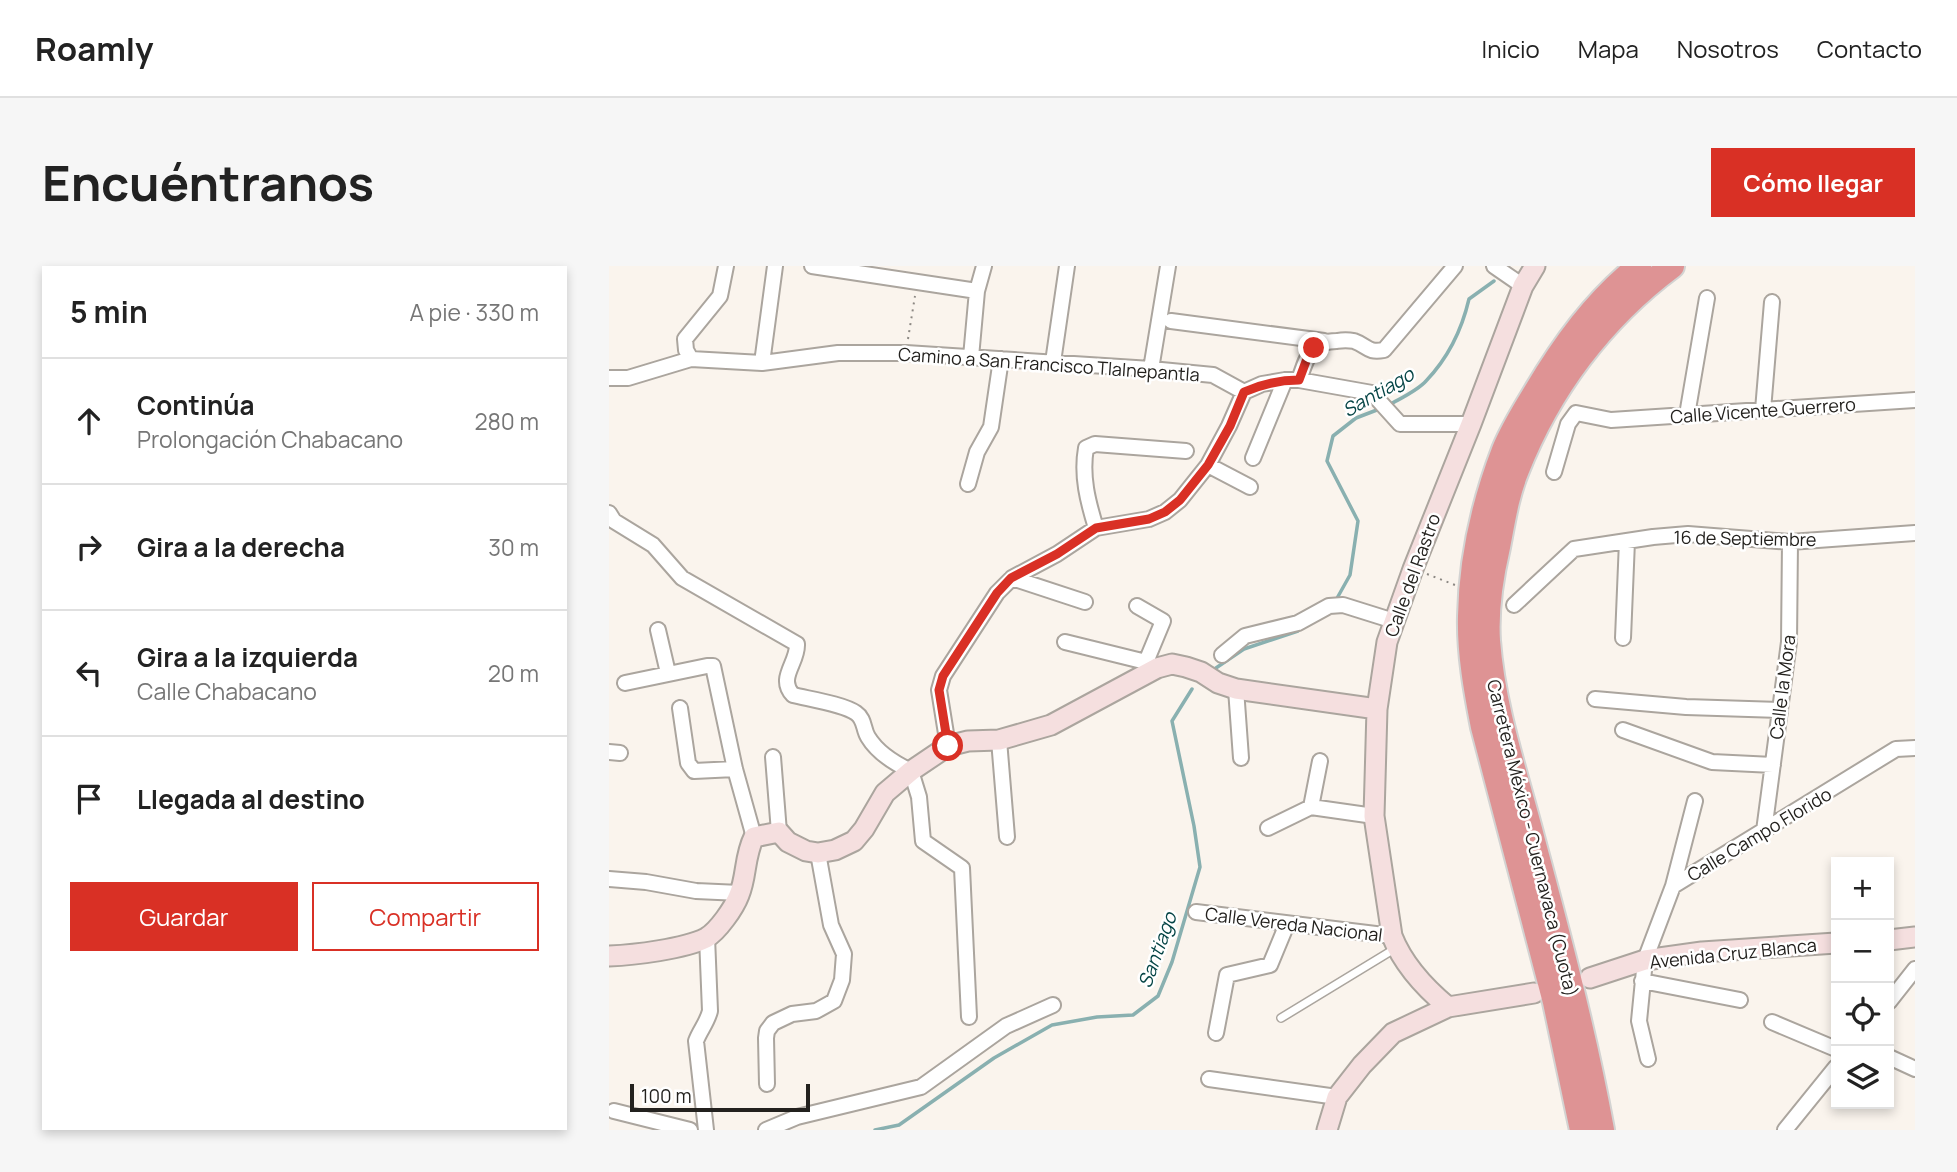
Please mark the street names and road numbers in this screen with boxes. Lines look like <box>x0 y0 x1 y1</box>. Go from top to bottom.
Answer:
street label: Camino a San Francisco Tlalnepantla <box>897 341 1201 387</box>
street label: Calle Vicente Guerrero <box>1669 392 1857 428</box>
street label: Calle del Rastro <box>1379 510 1445 640</box>
street label: 16 de Septiembre <box>1673 525 1817 551</box>
street label: Calle la Mora <box>1764 633 1800 741</box>
street label: Carretera México - Cuernavaca (Cuota) <box>1482 677 1584 999</box>
street label: Calle Campo Florido <box>1682 781 1836 887</box>
street label: Calle Vereda Nacional <box>1204 901 1384 947</box>
street label: Avenida Cruz Blanca <box>1648 932 1818 974</box>

